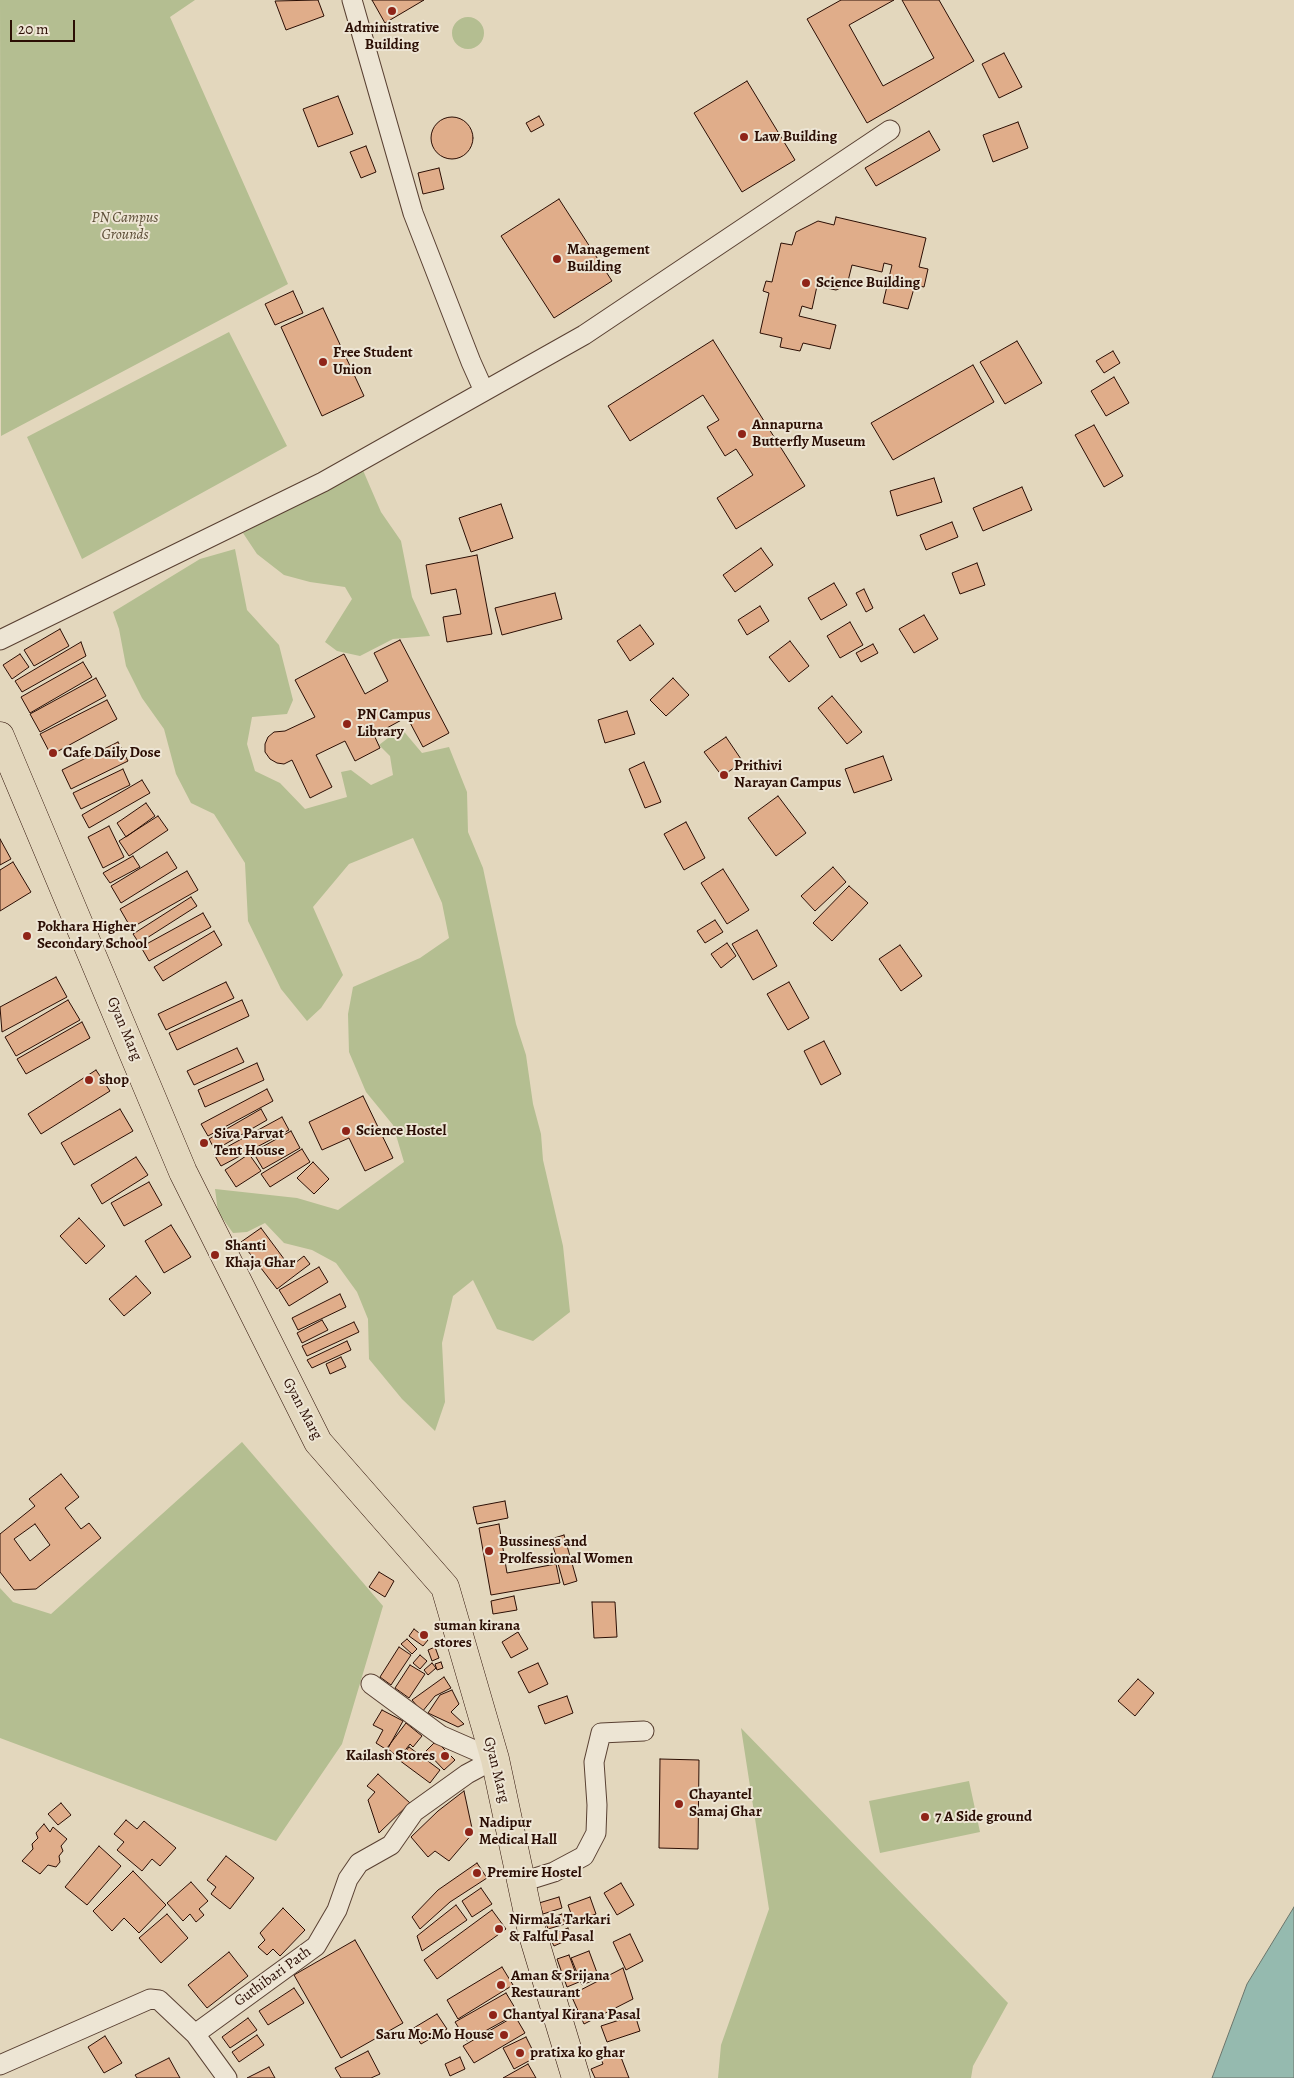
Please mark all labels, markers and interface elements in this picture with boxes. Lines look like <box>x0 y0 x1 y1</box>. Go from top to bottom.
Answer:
marker: Administrative Building <box>386 5 398 17</box>
scale bar <box>12 10 78 42</box>
text: 20 m <box>18 19 49 39</box>
place label: Administrative Building <box>345 19 439 54</box>
place label: Law Building <box>754 128 837 146</box>
marker: Law Building <box>738 131 750 143</box>
park label: PN Campus Grounds <box>92 209 158 244</box>
place label: Management Building <box>567 241 650 276</box>
marker: Management Building <box>551 253 563 265</box>
place label: Science Building <box>816 274 920 292</box>
marker: Science Building <box>800 277 812 289</box>
place label: Free Student Union <box>333 344 413 379</box>
marker: Free Student Union <box>317 356 329 368</box>
place label: Annapurna Butterfly Museum <box>752 416 866 451</box>
marker: Annapurna Butterfly Museum <box>736 428 748 440</box>
place label: PN Campus Library <box>357 706 431 741</box>
marker: PN Campus Library <box>341 718 353 730</box>
place label: Cafe Daily Dose <box>63 744 161 762</box>
marker: Cafe Daily Dose <box>47 747 59 759</box>
place label: Prithivi Narayan Campus <box>734 757 841 792</box>
marker: Prithivi Narayan Campus <box>718 769 730 781</box>
place label: Pokhara Higher Secondary School <box>37 918 147 953</box>
marker: Pokhara Higher Secondary School <box>21 930 33 942</box>
street label: Gyan Marg <box>103 995 145 1063</box>
place label: shop <box>99 1071 129 1089</box>
marker: shop <box>83 1074 95 1086</box>
place label: Science Hostel <box>356 1122 446 1140</box>
place label: Siva Parvat Tent House <box>214 1125 285 1160</box>
marker: Science Hostel <box>340 1125 352 1137</box>
marker: Siva Parvat Tent House <box>198 1137 210 1149</box>
place label: Shanti Khaja Ghar <box>225 1237 295 1272</box>
marker: Shanti Khaja Ghar <box>209 1249 221 1261</box>
street label: Gyan Marg <box>278 1375 326 1443</box>
place label: Bussiness and Prolfessional Women <box>499 1533 633 1568</box>
marker: Bussiness and Prolfessional Women <box>483 1545 495 1557</box>
place label: suman kirana stores <box>434 1617 520 1652</box>
marker: suman kirana stores <box>418 1629 430 1641</box>
street label: Gyan Marg <box>479 1735 513 1805</box>
place label: Kailash Stores <box>346 1747 435 1765</box>
marker: Kailash Stores <box>439 1750 451 1762</box>
place label: Chayantel Samaj Ghar <box>689 1786 762 1821</box>
marker: Chayantel Samaj Ghar <box>673 1798 685 1810</box>
place label: 7 A Side ground <box>935 1808 1032 1826</box>
marker: 7 A Side ground <box>919 1811 931 1823</box>
place label: Nadipur Medical Hall <box>479 1814 557 1849</box>
marker: Nadipur Medical Hall <box>463 1826 475 1838</box>
place label: Premire Hostel <box>487 1864 582 1882</box>
marker: Premire Hostel <box>471 1867 483 1879</box>
place label: Nirmala Tarkari & Falful Pasal <box>509 1911 611 1946</box>
marker: Nirmala Tarkari & Falful Pasal <box>493 1923 505 1935</box>
street label: Guthibari Path <box>231 1943 315 2011</box>
place label: Aman & Srijana Restaurant <box>511 1967 610 2002</box>
marker: Aman & Srijana Restaurant <box>495 1979 507 1991</box>
place label: Chantyal Kirana Pasal <box>503 2006 640 2024</box>
marker: Chantyal Kirana Pasal <box>487 2009 499 2021</box>
place label: Saru Mo:Mo House <box>376 2026 494 2044</box>
marker: Saru Mo:Mo House <box>498 2029 510 2041</box>
place label: pratixa ko ghar <box>530 2044 625 2062</box>
marker: pratixa ko ghar <box>514 2047 526 2059</box>

